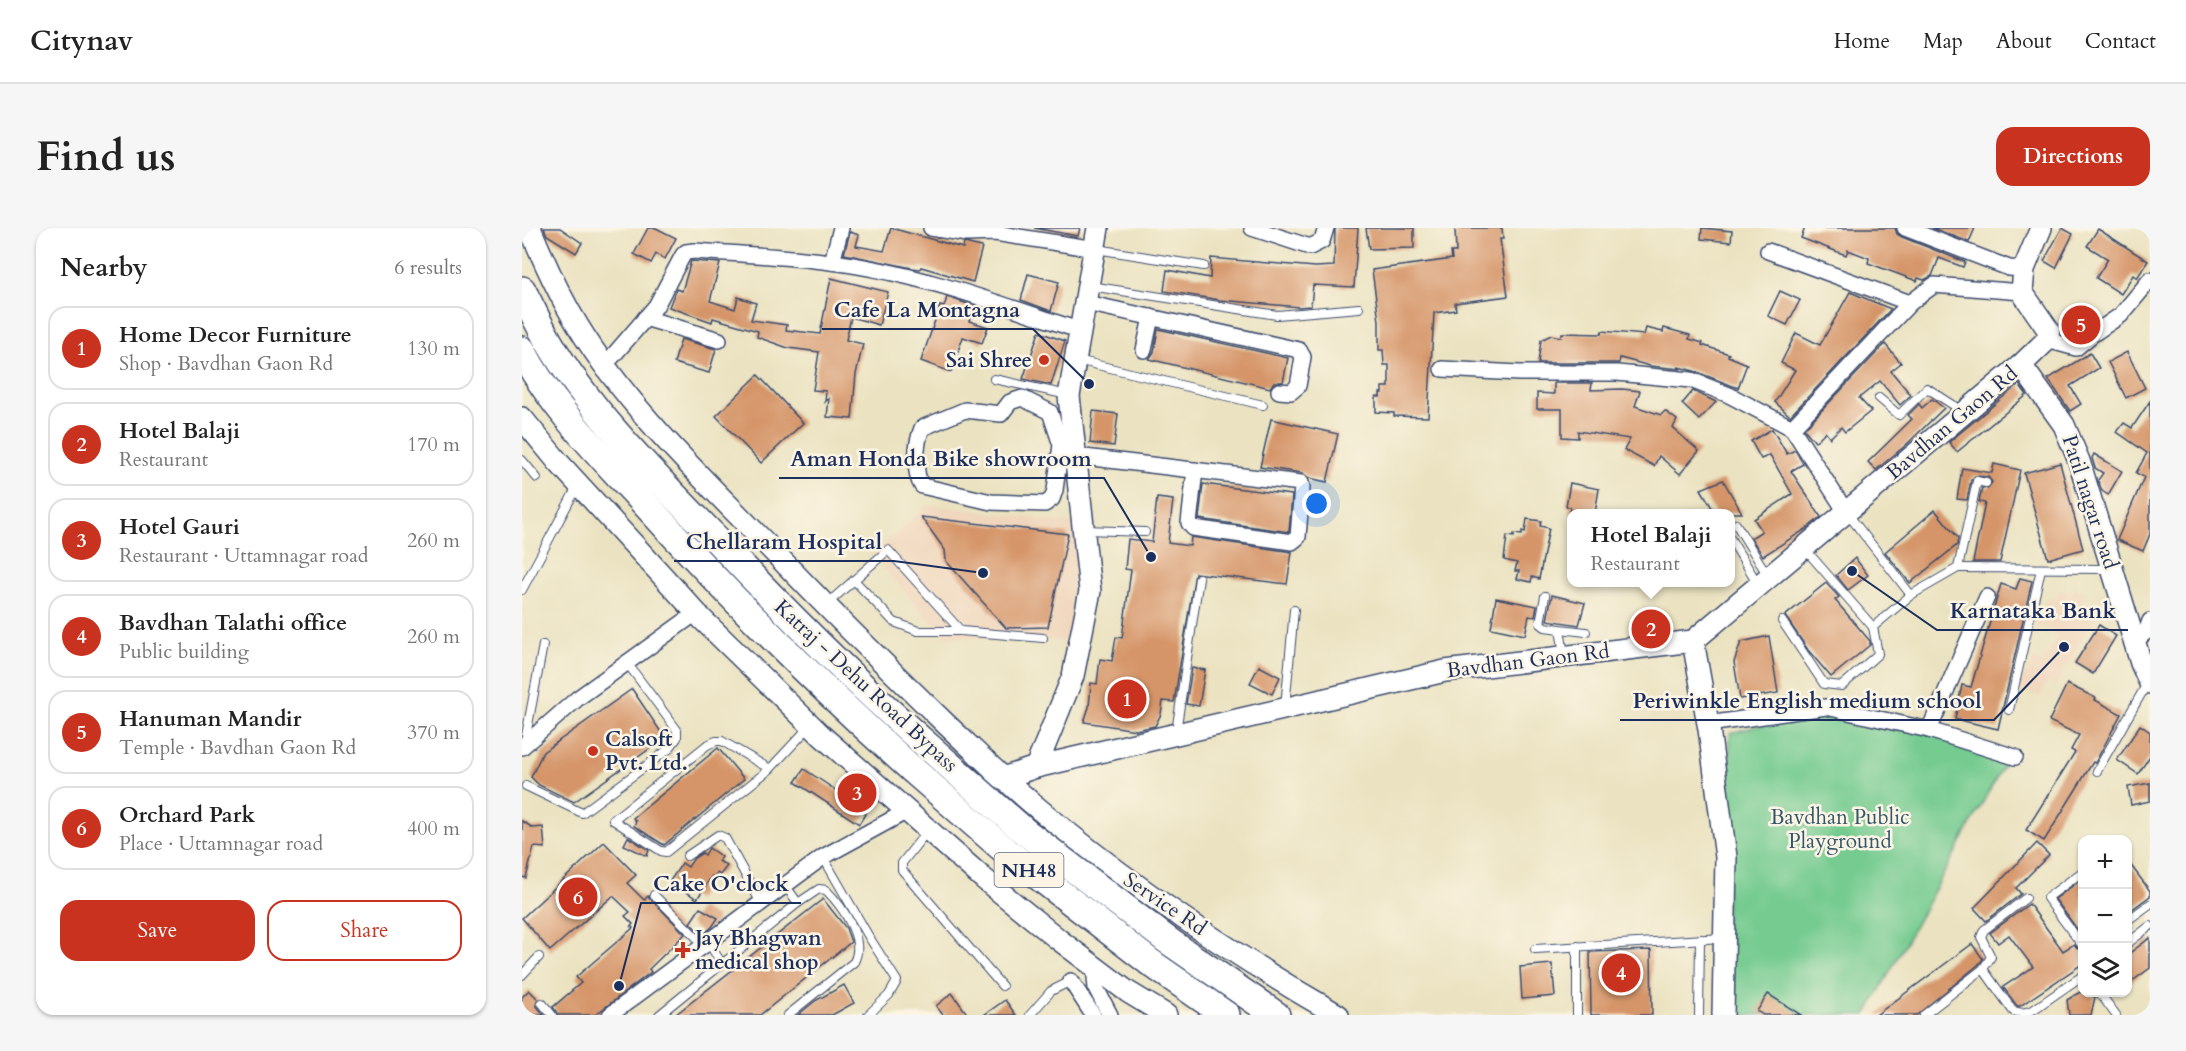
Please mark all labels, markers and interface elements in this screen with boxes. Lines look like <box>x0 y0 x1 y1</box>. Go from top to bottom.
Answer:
text: Citynav <box>30 22 133 60</box>
text: Home <box>1834 27 1890 56</box>
text: Map <box>1923 27 1963 56</box>
text: About <box>1996 27 2052 56</box>
text: Contact <box>2085 27 2156 56</box>
button: Directions <box>1996 127 2150 186</box>
text: Find us <box>36 128 176 185</box>
text: Nearby <box>60 250 148 285</box>
text: 6 results <box>394 254 462 281</box>
callout: Cafe La Montagna <box>822 289 1033 329</box>
text: Cafe La Montagna <box>834 295 1020 325</box>
pin: 5 <box>2062 302 2100 348</box>
text: Home Decor Furniture <box>119 320 352 350</box>
text: 1 <box>76 335 87 362</box>
text: 130 m <box>407 335 460 362</box>
place label: Sai Shree <box>946 346 1032 375</box>
text: Shop · Bavdhan Gaon Rd <box>119 350 333 377</box>
marker: Sai Shree <box>1037 353 1051 367</box>
street label: Bavdhan Gaon Rd <box>1880 359 2024 487</box>
text: Hotel Balaji <box>119 416 240 446</box>
text: 2 <box>76 431 87 458</box>
text: 170 m <box>407 431 460 458</box>
street label: Patil nagar road <box>2055 431 2125 573</box>
callout: Aman Honda Bike showroom <box>779 438 1104 478</box>
text: Aman Honda Bike showroom <box>790 444 1092 474</box>
text: Restaurant <box>119 446 208 473</box>
your location <box>1302 489 1331 518</box>
popup <box>1567 509 1735 587</box>
text: Hotel Gauri <box>119 512 240 542</box>
text: Hotel Balaji <box>1591 520 1711 550</box>
callout: Chellaram Hospital <box>674 521 894 561</box>
text: 3 <box>76 527 87 554</box>
text: 260 m <box>407 527 460 554</box>
text: Chellaram Hospital <box>686 527 883 557</box>
text: Restaurant · Uttamnagar road <box>119 542 368 569</box>
text: Restaurant <box>1591 550 1680 577</box>
callout: Karnataka Bank <box>1937 590 2128 630</box>
street label: Katraj - Dehu Road Bypass <box>768 593 964 779</box>
text: Karnataka Bank <box>1950 596 2117 626</box>
pin: 2 <box>1632 606 1670 652</box>
text: Bavdhan Talathi office <box>119 608 347 638</box>
text: 4 <box>76 623 87 650</box>
text: 260 m <box>407 623 460 650</box>
street label: Bavdhan Gaon Rd <box>1445 637 1611 685</box>
text: Public building <box>119 638 249 665</box>
pin: 1 <box>1108 676 1146 722</box>
callout: Periwinkle English medium school <box>1620 680 1994 720</box>
text: Periwinkle English medium school <box>1632 686 1982 716</box>
text: Hanuman Mandir <box>119 704 302 734</box>
text: 5 <box>76 719 87 746</box>
text: 370 m <box>407 719 460 746</box>
place label: Calsoft Pvt. Ltd. <box>605 725 688 778</box>
text: Temple · Bavdhan Gaon Rd <box>119 734 356 761</box>
marker: Calsoft Pvt. Ltd. <box>586 744 600 758</box>
pin: 3 <box>838 770 876 816</box>
text: Orchard Park <box>119 800 255 830</box>
park label: Bavdhan Public Playground <box>1770 803 1910 856</box>
text: 6 <box>76 815 87 842</box>
text: 400 m <box>407 815 460 842</box>
text: Place · Uttamnagar road <box>119 830 323 857</box>
map controls <box>2078 835 2132 997</box>
button: + <box>2078 835 2132 889</box>
road number: NH48 <box>994 853 1064 887</box>
callout: Cake O'clock <box>641 863 801 903</box>
street label: Service Rd <box>1118 865 1212 943</box>
text: Cake O'clock <box>653 869 789 899</box>
pin: 6 <box>558 874 598 920</box>
button: − <box>2078 889 2132 943</box>
button: Save <box>60 900 255 961</box>
button: Share <box>267 900 462 961</box>
place label: Jay Bhagwan medical shop <box>692 924 822 977</box>
marker: Jay Bhagwan medical shop <box>676 943 690 957</box>
button: layers <box>2078 943 2132 997</box>
pin: 4 <box>1602 950 1640 996</box>

